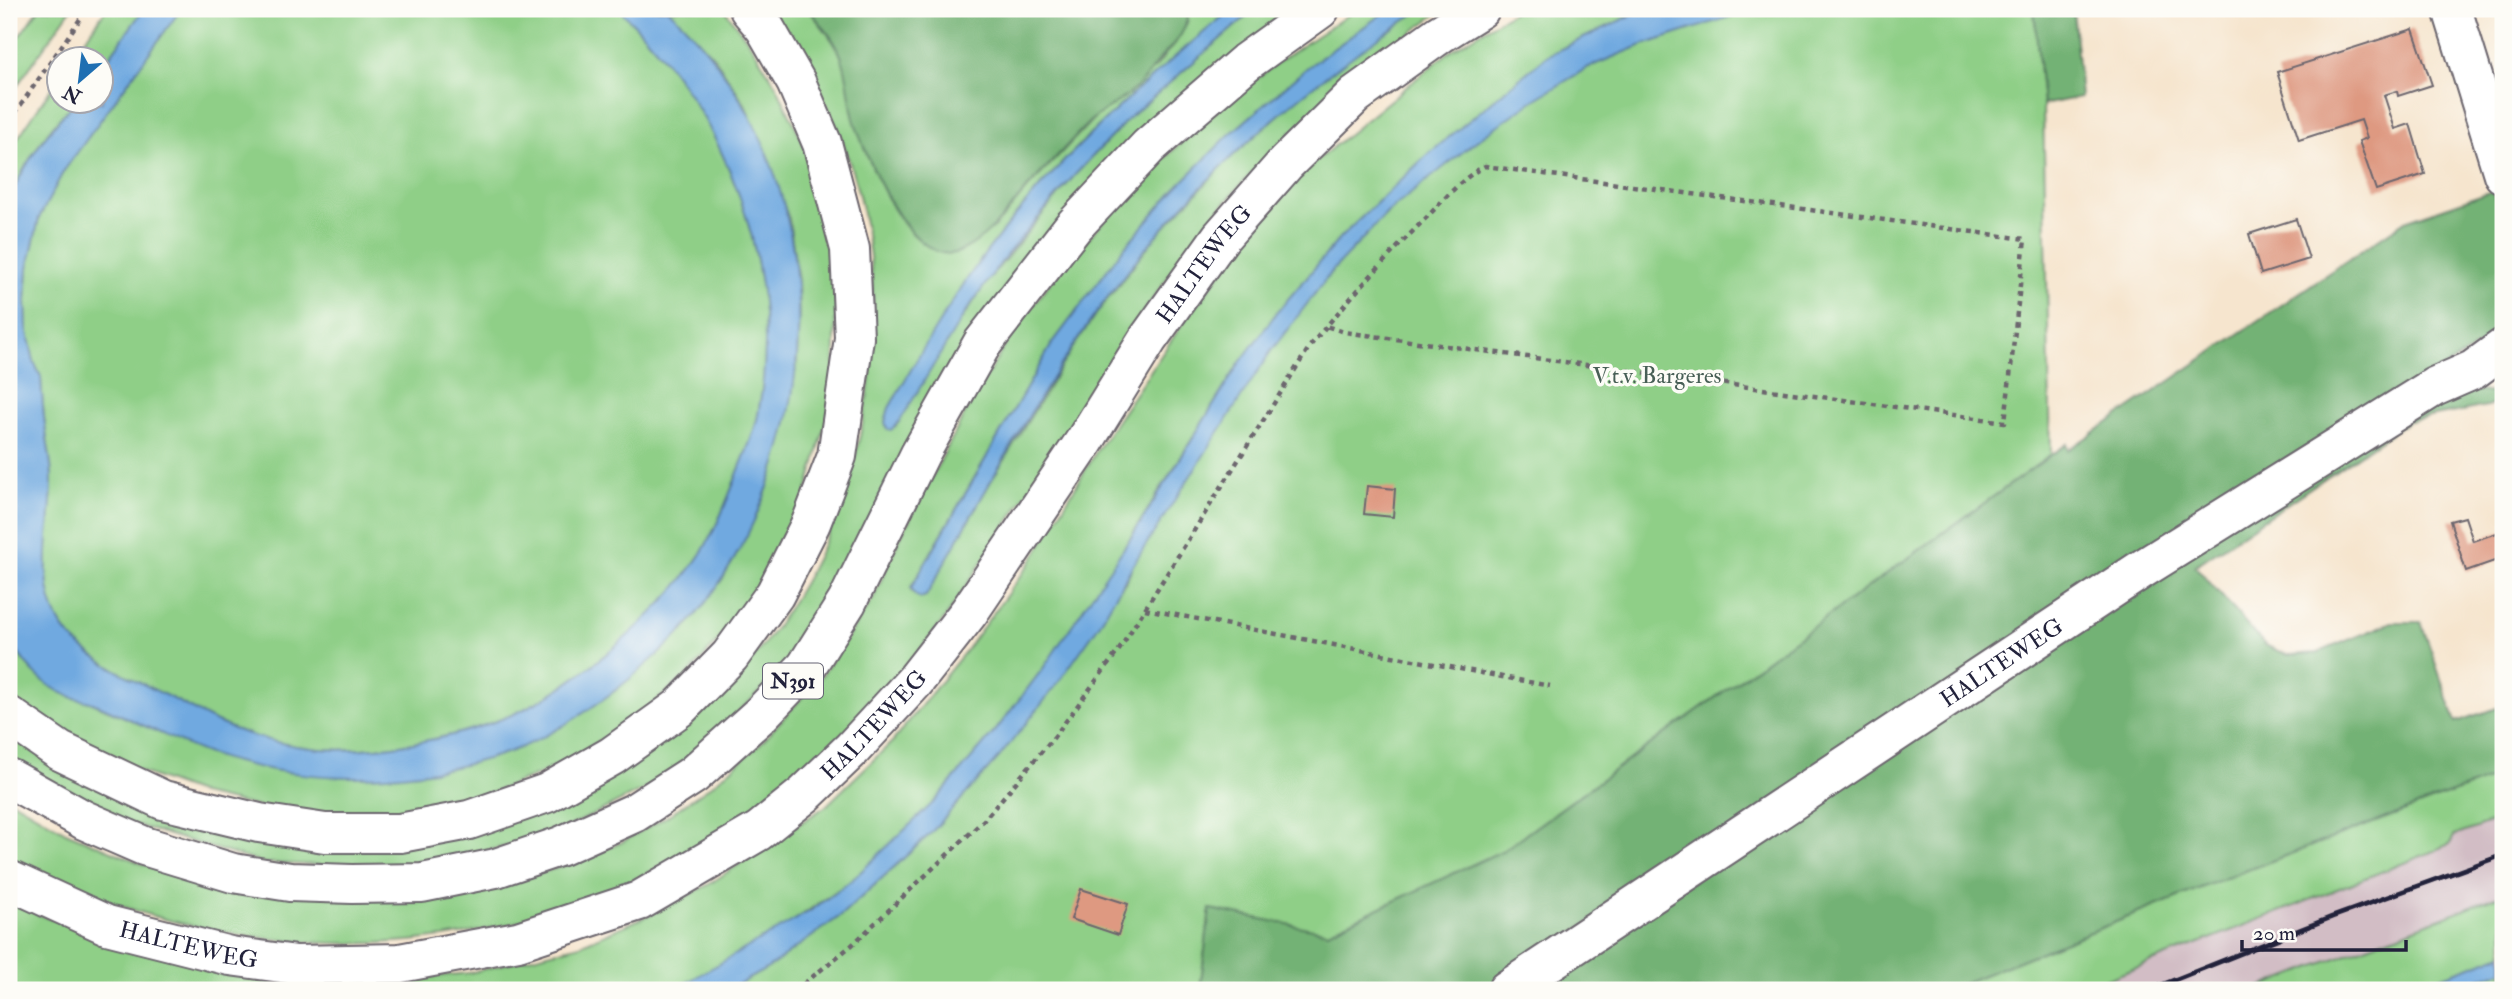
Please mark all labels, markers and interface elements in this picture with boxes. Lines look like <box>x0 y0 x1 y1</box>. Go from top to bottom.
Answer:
north arrow <box>46 46 116 116</box>
text: N <box>58 79 87 109</box>
street label: HALTEWEG <box>1149 198 1257 329</box>
park label: V.t.v. Bargeres <box>1593 361 1722 390</box>
street label: HALTEWEG <box>1934 611 2068 714</box>
road number: N391 <box>763 664 823 698</box>
street label: HALTEWEG <box>814 664 933 786</box>
scale bar <box>2242 908 2407 952</box>
street label: HALTEWEG <box>116 914 260 974</box>
text: 20 m <box>2253 920 2295 947</box>

